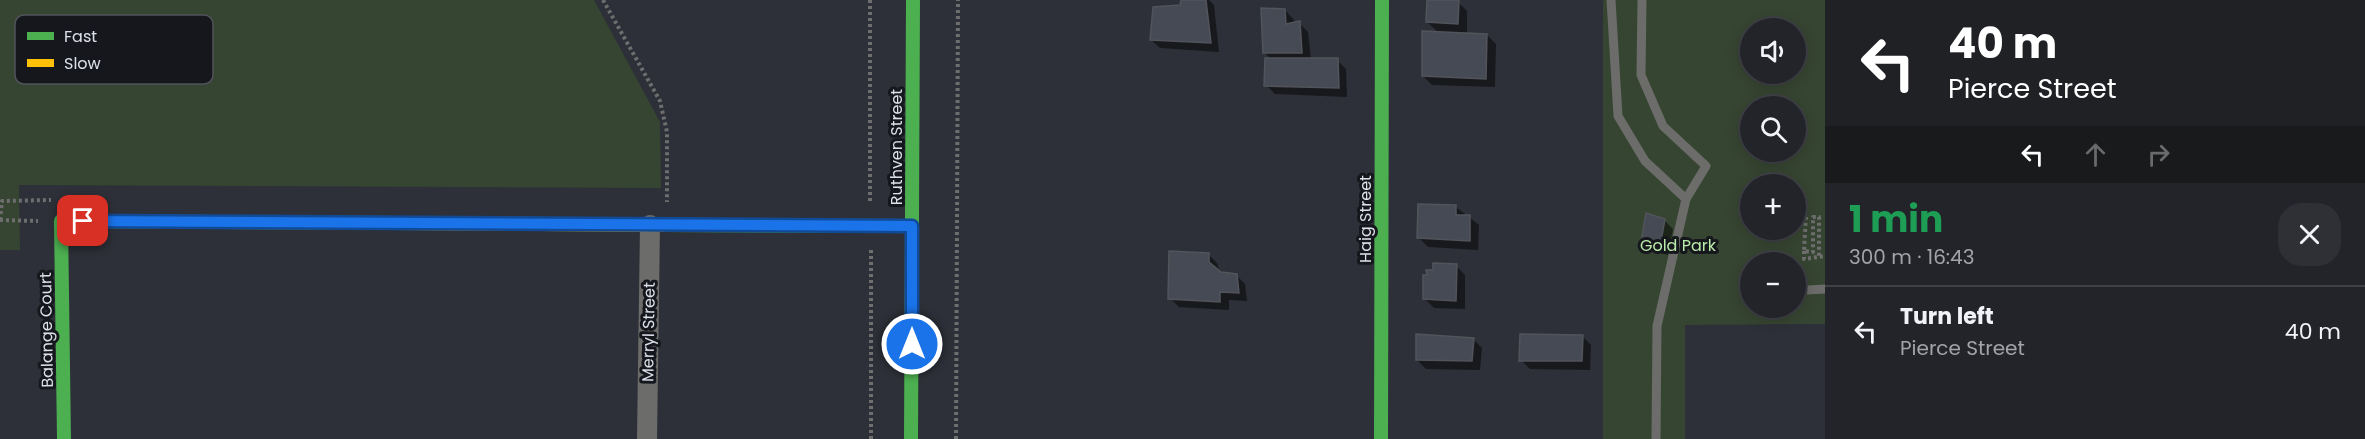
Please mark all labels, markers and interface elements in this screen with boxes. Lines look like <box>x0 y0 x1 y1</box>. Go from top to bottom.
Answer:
text: 40 m <box>1948 14 2057 73</box>
legend <box>15 15 213 84</box>
map controls <box>1740 18 1806 318</box>
button: sound <box>1740 18 1806 84</box>
icon: left <box>1849 24 1927 102</box>
text: Fast <box>64 25 97 48</box>
text: Slow <box>64 52 101 75</box>
text: Pierce Street <box>1948 70 2116 107</box>
street label: Ruthven Street <box>885 89 908 205</box>
button: search <box>1740 96 1806 162</box>
icon: left <box>2016 138 2049 171</box>
icon: ahead <box>2079 138 2112 171</box>
icon: right <box>2142 138 2175 171</box>
button: + <box>1740 174 1806 240</box>
street label: Haig Street <box>1354 175 1377 263</box>
text: 1 min <box>1849 194 1943 245</box>
pin <box>57 195 108 246</box>
button: close <box>2278 203 2341 266</box>
icon: arrive <box>66 204 99 237</box>
park label: Gold Park <box>1640 234 1717 257</box>
text: 300 m · 16:43 <box>1849 243 1974 271</box>
button: − <box>1740 252 1806 318</box>
street label: Balange Court <box>34 272 59 388</box>
street label: Merryl Street <box>636 282 661 382</box>
text: Turn left <box>1900 301 1994 332</box>
position arrow <box>880 312 944 376</box>
icon: left <box>1849 315 1882 348</box>
text: 40 m <box>2285 316 2341 347</box>
text: Pierce Street <box>1900 334 2025 362</box>

